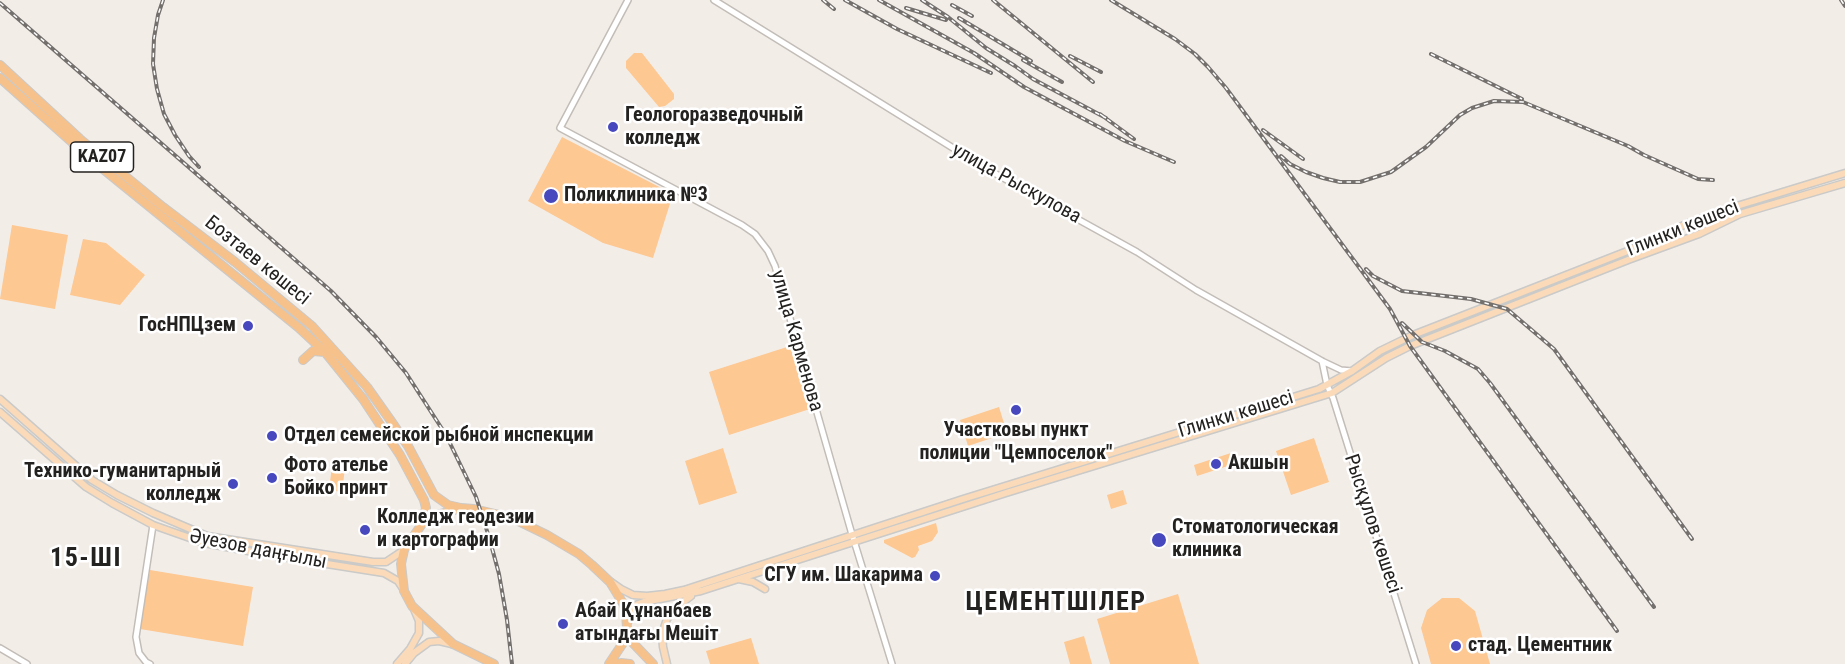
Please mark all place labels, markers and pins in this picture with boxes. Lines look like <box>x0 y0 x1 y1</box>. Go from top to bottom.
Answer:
place label: Геологоразведочный колледж <box>625 104 803 151</box>
marker: Геологоразведочный колледж <box>606 120 620 134</box>
place label: Поликлиника №3 <box>564 184 708 208</box>
marker: Поликлиника №3 <box>542 187 560 205</box>
place label: ГосНПЦзем <box>139 314 236 338</box>
marker: ГосНПЦзем <box>241 319 255 333</box>
marker: Участковы пункт полиции "Цемпоселок" <box>1009 403 1023 417</box>
place label: Участковы пункт полиции "Цемпоселок" <box>919 419 1113 466</box>
place label: Отдел семейской рыбной инспекции <box>284 424 594 448</box>
marker: Отдел семейской рыбной инспекции <box>265 429 279 443</box>
place label: Акшын <box>1228 452 1289 476</box>
place label: Фото ателье Бойко принт <box>284 454 388 501</box>
marker: Акшын <box>1209 457 1223 471</box>
place label: Технико-гуманитарный колледж <box>24 460 221 507</box>
marker: Фото ателье Бойко принт <box>265 471 279 485</box>
marker: Технико-гуманитарный колледж <box>226 477 240 491</box>
place label: Колледж геодезии и картографии <box>377 506 534 553</box>
place label: Стоматологическая клиника <box>1172 516 1339 563</box>
marker: Колледж геодезии и картографии <box>358 523 372 537</box>
marker: Стоматологическая клиника <box>1150 531 1168 549</box>
place label: СГУ им. Шакарима <box>764 564 923 588</box>
marker: СГУ им. Шакарима <box>928 569 942 583</box>
place label: Абай Құнанбаев атындағы Мешіт <box>575 600 719 647</box>
marker: Абай Құнанбаев атындағы Мешіт <box>556 617 570 631</box>
place label: стад. Цементник <box>1468 634 1612 658</box>
marker: стад. Цементник <box>1449 639 1463 653</box>

